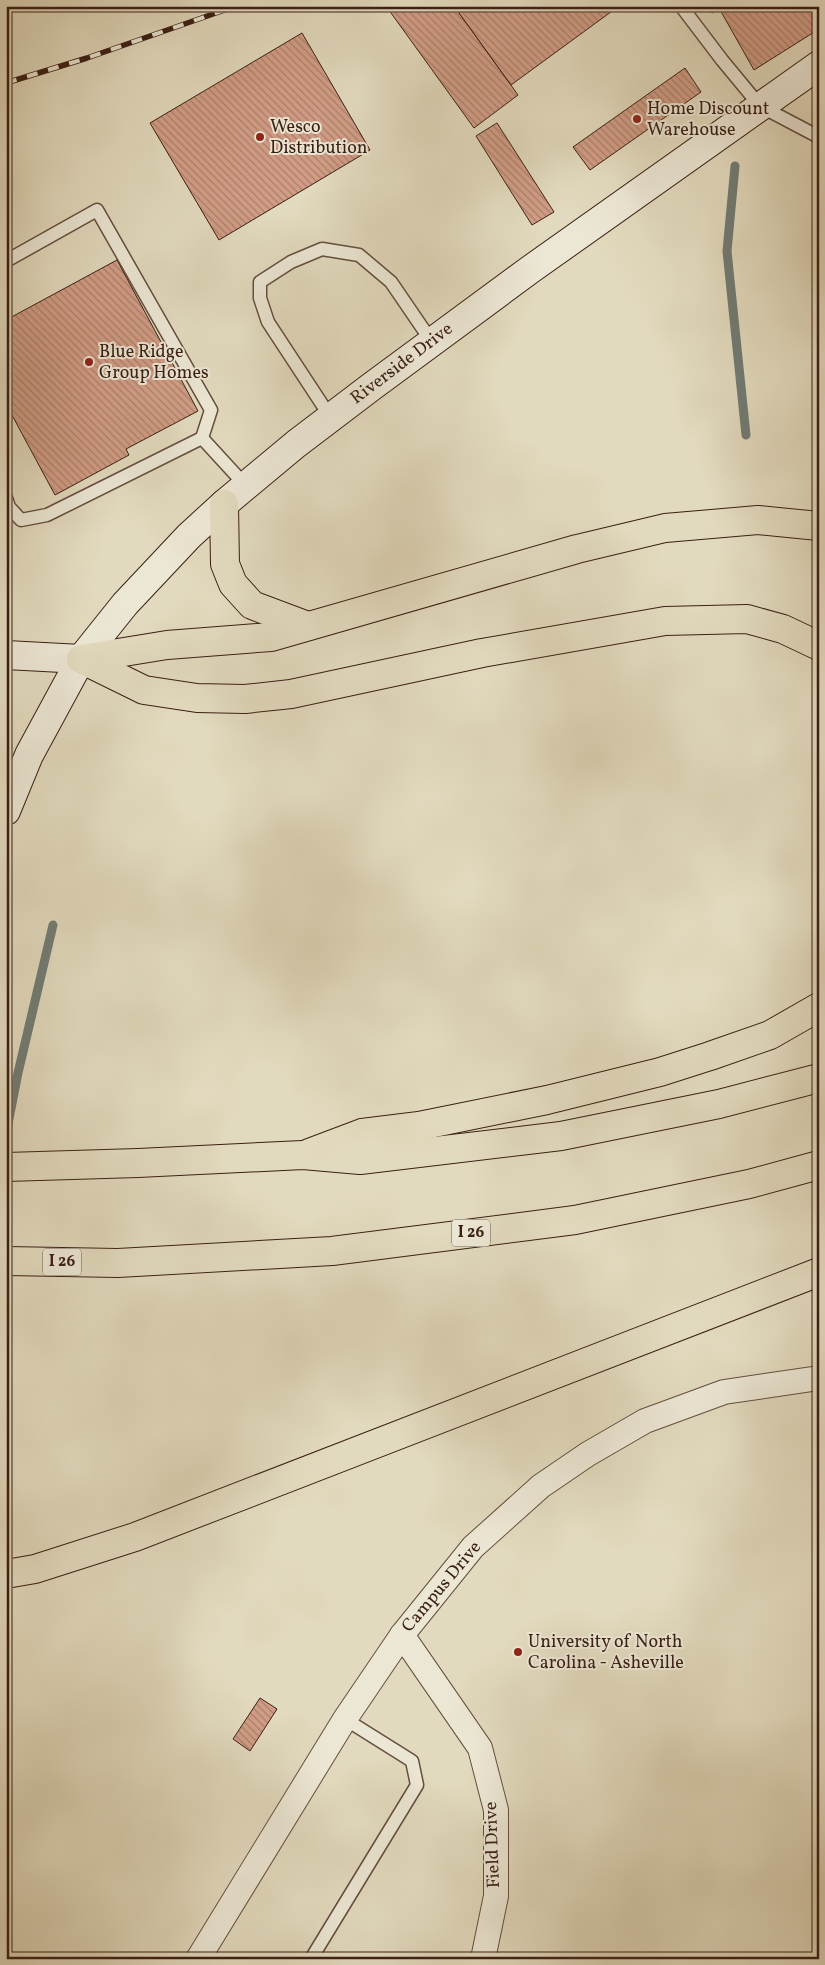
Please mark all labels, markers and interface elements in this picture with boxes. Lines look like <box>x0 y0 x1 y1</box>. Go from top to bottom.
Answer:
place label: Home Discount Warehouse <box>647 97 769 143</box>
marker: Home Discount Warehouse <box>631 113 643 125</box>
place label: Wesco Distribution <box>270 115 368 161</box>
marker: Wesco Distribution <box>254 131 266 143</box>
street label: Riverside Drive <box>346 317 458 411</box>
place label: Blue Ridge Group Homes <box>99 340 209 386</box>
marker: Blue Ridge Group Homes <box>83 356 95 368</box>
road number: I 26 <box>452 1220 490 1246</box>
road number: I 26 <box>43 1248 81 1276</box>
street label: Campus Drive <box>396 1536 488 1638</box>
place label: University of North Carolina - Asheville <box>528 1630 684 1676</box>
marker: University of North Carolina - Asheville <box>512 1646 524 1658</box>
street label: Field Drive <box>479 1801 507 1889</box>

